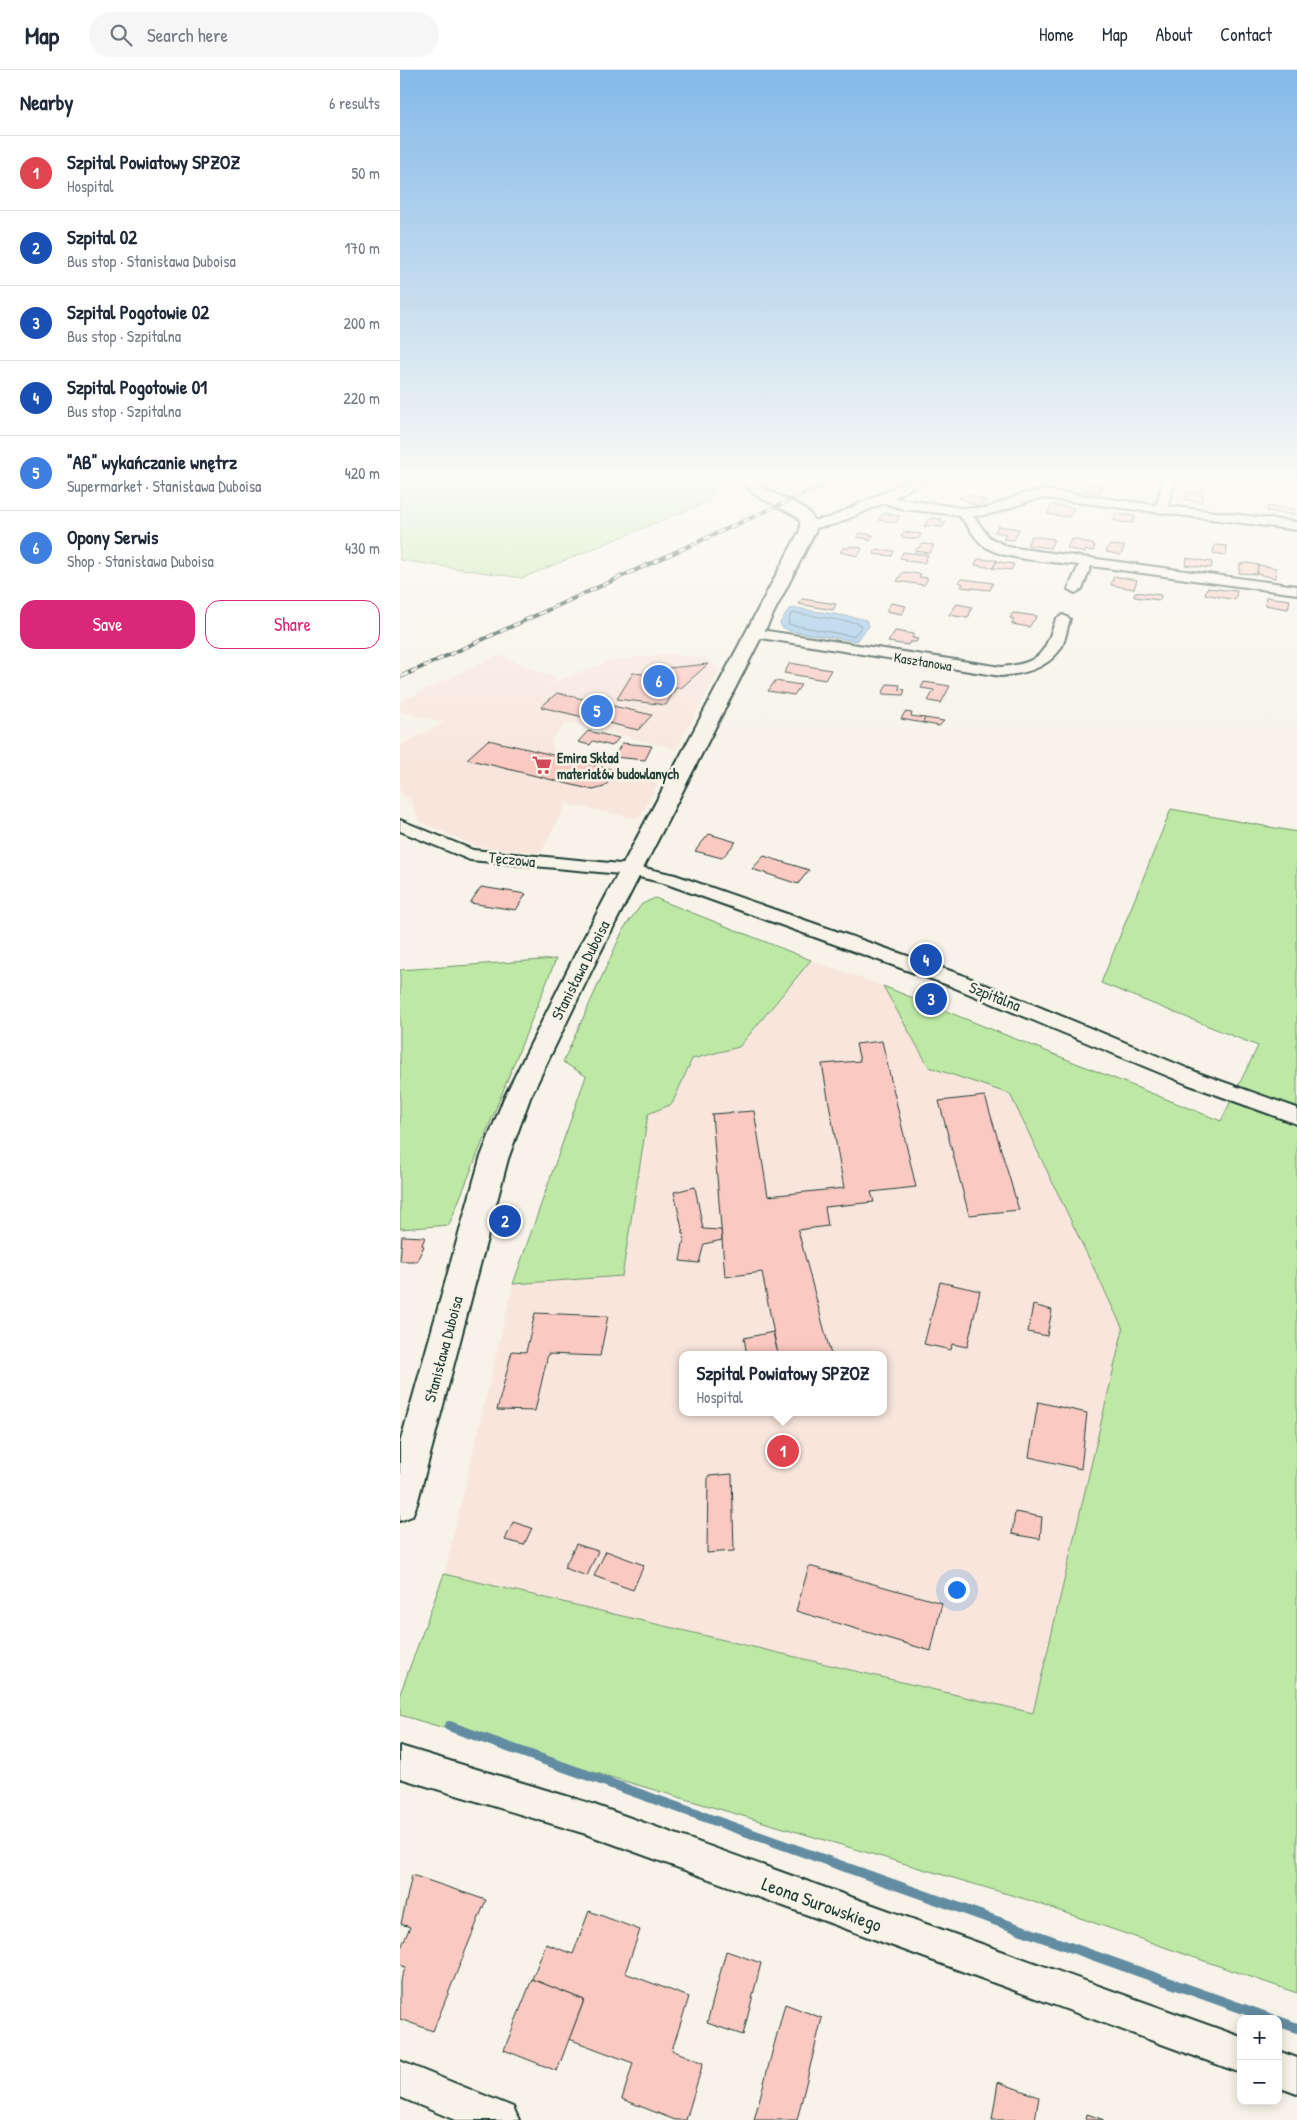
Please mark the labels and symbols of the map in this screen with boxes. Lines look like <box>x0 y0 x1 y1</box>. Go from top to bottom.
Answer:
street label: Kasztanowa <box>893 647 954 675</box>
pin: 6 <box>643 662 675 700</box>
pin: 5 <box>581 692 613 730</box>
place label: Emira Skład materiałów budowlanych <box>557 748 679 785</box>
supermarket icon: Emira Skład materiałów budowlanych <box>531 754 553 776</box>
street label: Tęczowa <box>487 846 537 872</box>
street label: Stanisława Duboisa <box>545 917 615 1023</box>
pin: 4 <box>910 941 942 979</box>
street label: Szpitalna <box>966 976 1024 1016</box>
pin: 3 <box>915 980 947 1018</box>
pin: 2 <box>489 1202 521 1240</box>
street label: Stanisława Duboisa <box>418 1294 468 1404</box>
pin: 1 <box>767 1432 799 1470</box>
your location <box>944 1577 970 1603</box>
street label: Leona Surowskiego <box>758 1870 886 1938</box>

